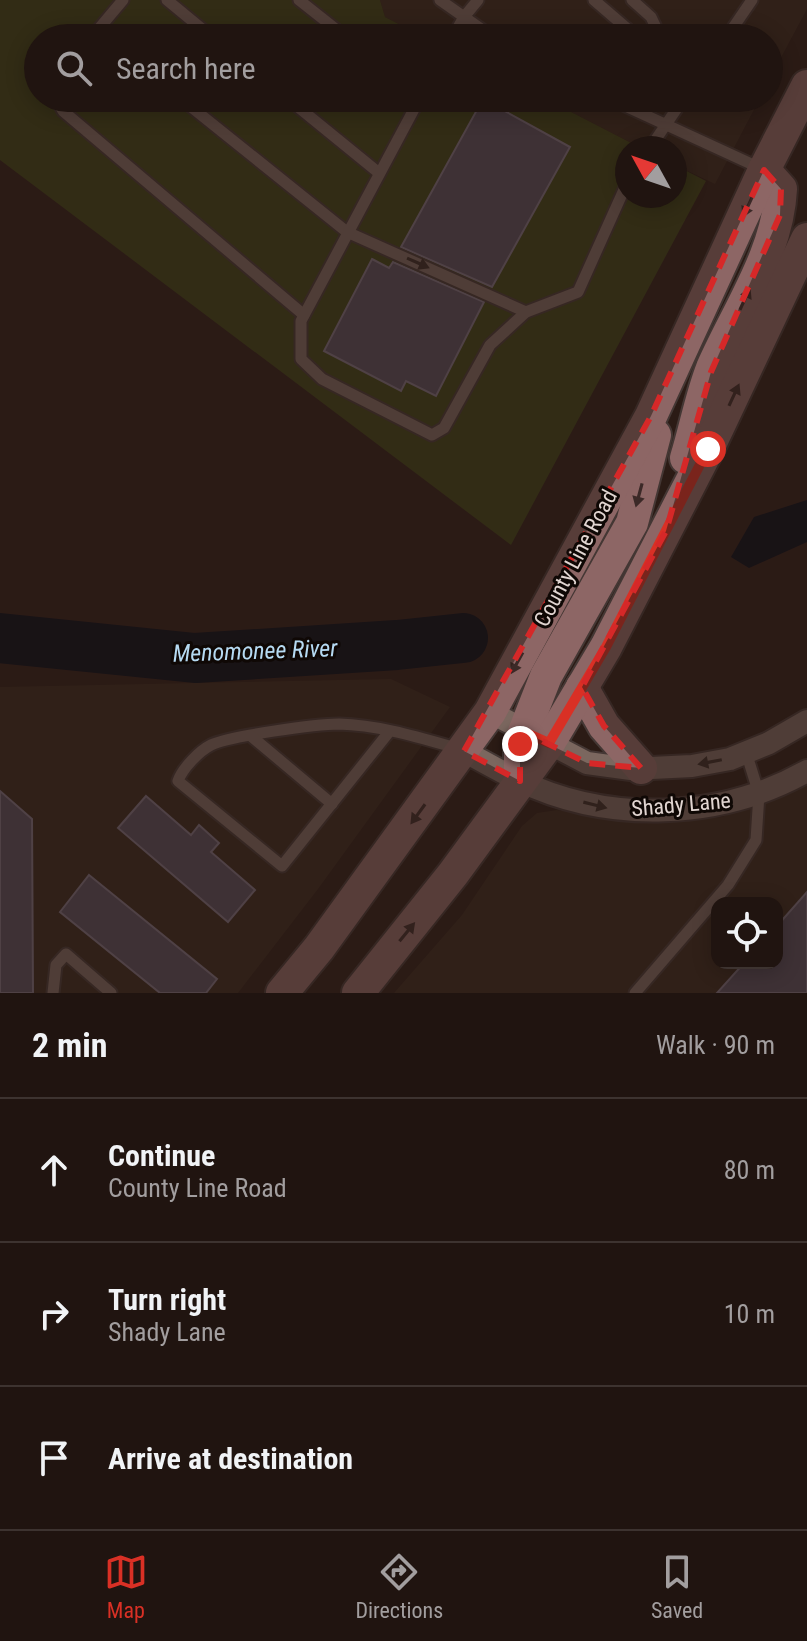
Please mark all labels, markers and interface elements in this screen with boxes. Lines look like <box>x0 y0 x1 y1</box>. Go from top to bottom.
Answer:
search box <box>24 24 783 112</box>
icon: search <box>52 46 96 90</box>
text: Search here <box>116 51 256 86</box>
north arrow <box>615 136 687 208</box>
one-way arrow <box>741 194 755 218</box>
one-way arrow <box>407 256 430 270</box>
one-way arrow <box>738 287 752 310</box>
one-way arrow <box>727 383 741 407</box>
route start <box>690 431 726 467</box>
one-way arrow <box>632 484 645 508</box>
street label: County Line Road <box>529 486 622 631</box>
water label: Menomonee River <box>172 634 339 668</box>
one-way arrow <box>510 652 524 674</box>
route end <box>502 726 538 762</box>
one-way arrow <box>697 757 722 769</box>
street label: Shady Lane <box>630 788 732 821</box>
one-way arrow <box>582 799 607 811</box>
one-way arrow <box>411 803 426 824</box>
map controls <box>711 897 783 969</box>
button: locate <box>711 897 783 969</box>
one-way arrow <box>398 922 414 942</box>
text: 2 min <box>32 1025 108 1065</box>
text: Walk · 90 m <box>656 1030 775 1060</box>
text: Continue <box>108 1138 215 1173</box>
icon: ahead <box>32 1148 76 1192</box>
text: 80 m <box>724 1155 775 1185</box>
text: County Line Road <box>108 1173 287 1203</box>
text: Turn right <box>108 1282 226 1317</box>
icon: right <box>32 1292 76 1336</box>
text: 10 m <box>724 1299 775 1329</box>
text: Shady Lane <box>108 1317 226 1347</box>
icon: arrive <box>32 1436 76 1480</box>
text: Arrive at destination <box>108 1441 353 1476</box>
tab: Map <box>104 1550 148 1623</box>
tab: Directions <box>355 1550 443 1623</box>
tab: Saved <box>651 1550 703 1623</box>

